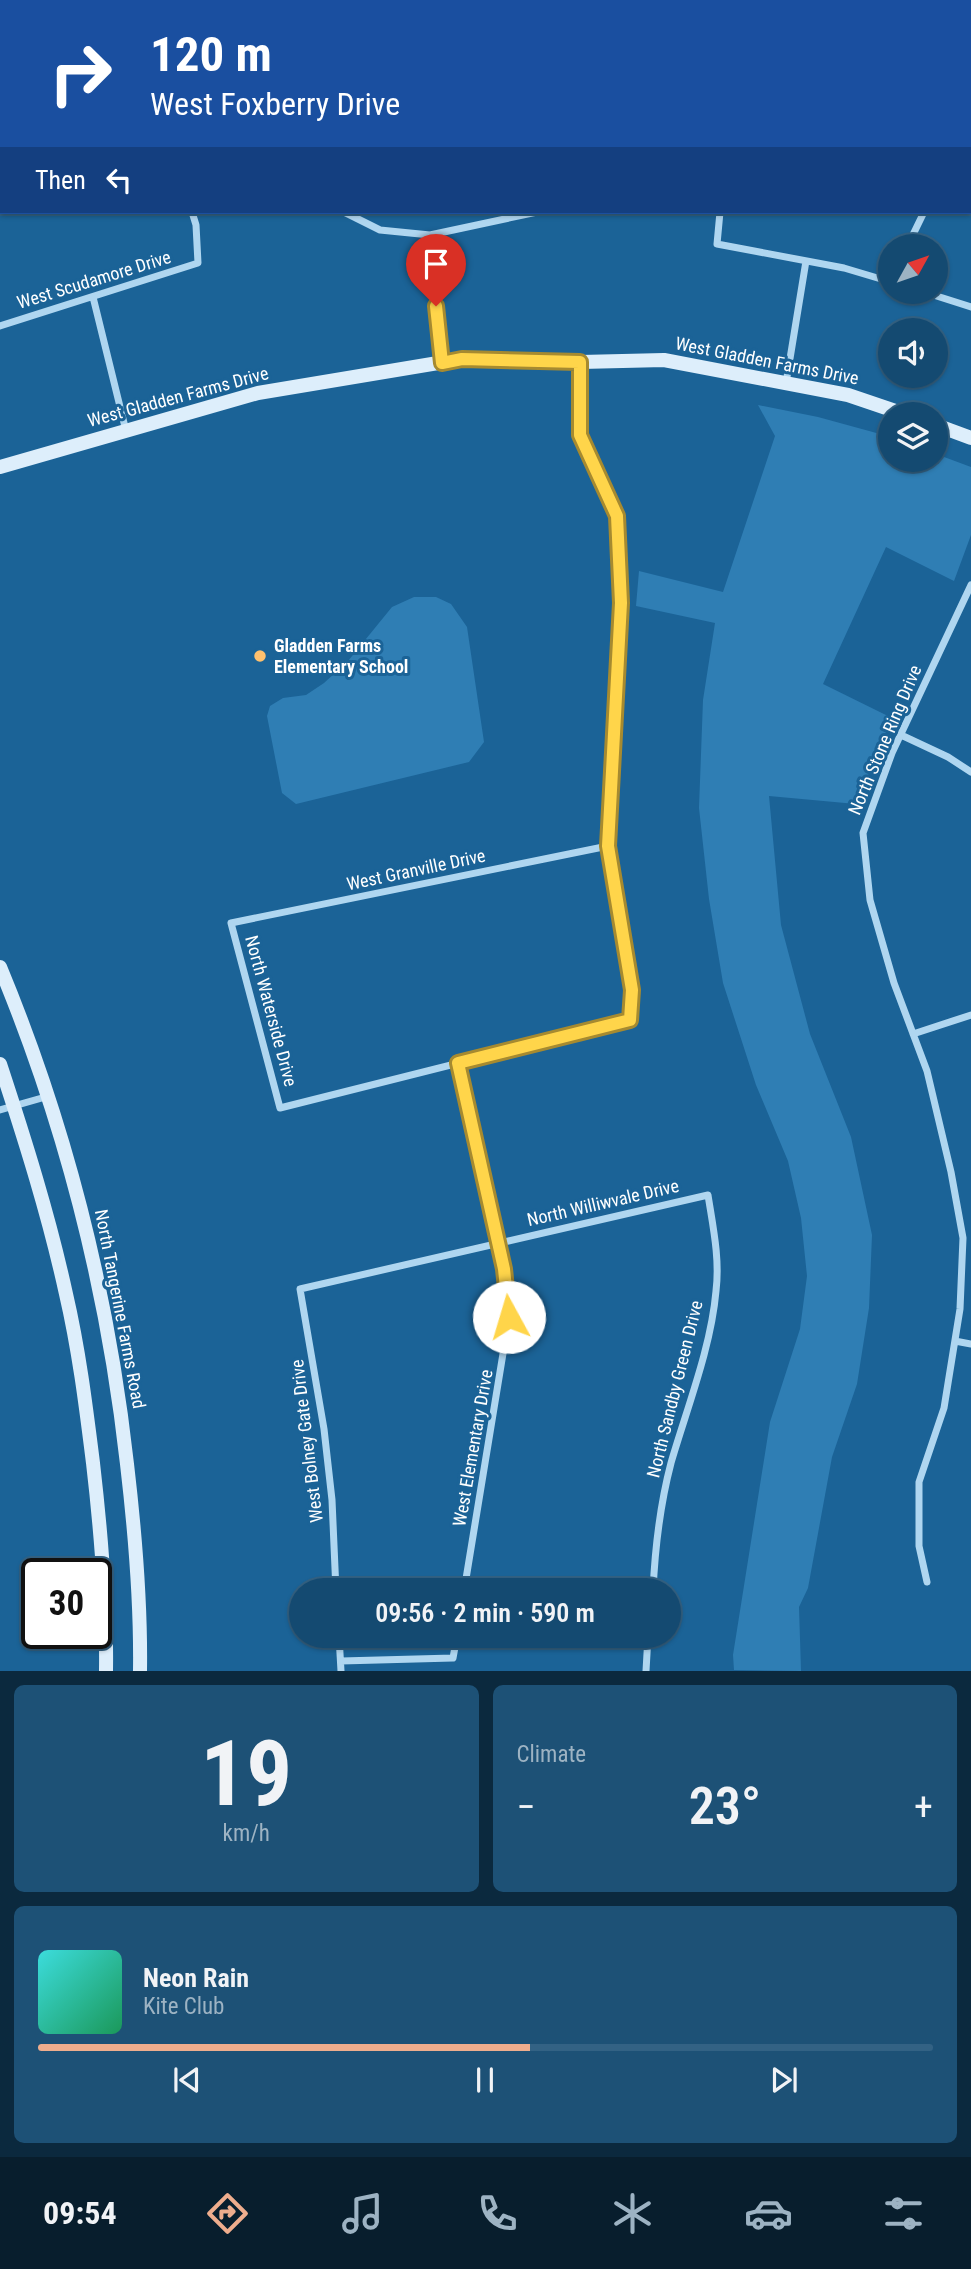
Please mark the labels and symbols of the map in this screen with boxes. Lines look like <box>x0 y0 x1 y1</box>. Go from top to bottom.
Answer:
pin <box>406 234 466 306</box>
north arrow <box>878 234 948 304</box>
street label: West Scudamore Drive <box>14 246 173 313</box>
street label: West Gladden Farms Drive <box>674 332 861 389</box>
street label: West Gladden Farms Drive <box>85 362 271 431</box>
place label: Gladden Farms Elementary School <box>274 635 408 677</box>
marker: Gladden Farms Elementary School <box>252 648 268 664</box>
street label: North Stone Ring Drive <box>844 662 926 818</box>
street label: West Granville Drive <box>345 845 487 894</box>
street label: North Waterside Drive <box>241 933 302 1089</box>
street label: North Williwvale Drive <box>525 1175 681 1230</box>
street label: North Tangerine Farms Road <box>91 1208 150 1410</box>
position arrow <box>472 1280 546 1354</box>
street label: North Sandby Green Drive <box>642 1298 707 1480</box>
street label: West Bolney Gate Drive <box>286 1358 327 1524</box>
street label: West Elementary Drive <box>448 1368 497 1528</box>
speed limit sign: 30 <box>21 1558 112 1649</box>

